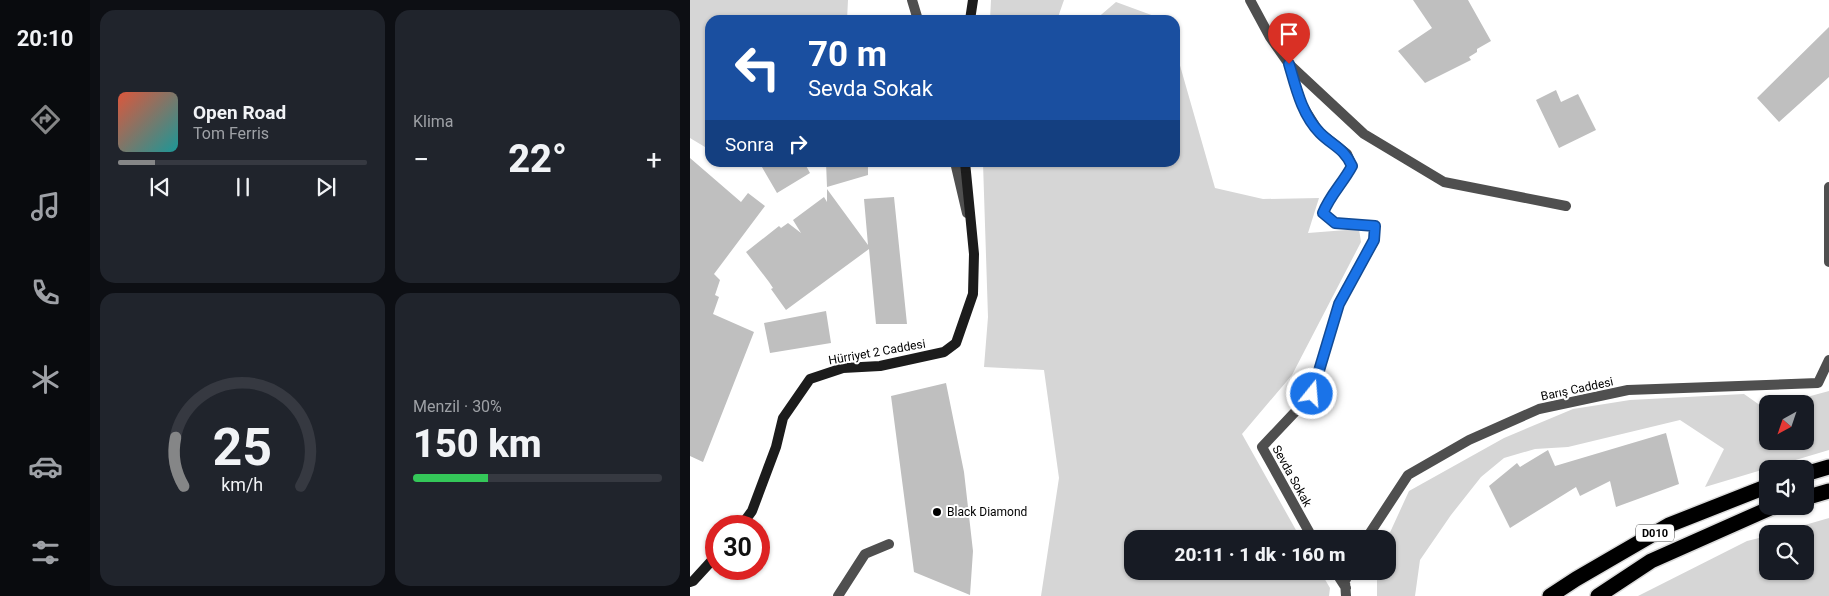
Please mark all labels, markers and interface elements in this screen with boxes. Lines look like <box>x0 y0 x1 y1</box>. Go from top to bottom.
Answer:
pin <box>1268 13 1310 64</box>
icon: arrive <box>1275 20 1303 48</box>
text: 20:10 <box>17 26 73 51</box>
text: 70 m <box>808 34 887 75</box>
icon: left <box>725 35 790 100</box>
text: Sevda Sokak <box>808 76 933 101</box>
text: Open Road <box>193 101 286 124</box>
icon: directions <box>28 102 63 137</box>
text: Klima <box>413 112 454 131</box>
text: Tom Ferris <box>193 124 269 143</box>
icon: right <box>784 130 812 158</box>
text: Sonra <box>725 133 774 156</box>
text: 22° <box>508 137 567 181</box>
text: − <box>413 143 429 176</box>
text: + <box>646 143 662 176</box>
icon: previous <box>146 173 174 201</box>
icon: pause <box>229 173 257 201</box>
icon: next <box>312 173 340 201</box>
icon: music <box>28 189 63 224</box>
icon: phone <box>28 275 63 310</box>
street label: Hürriyet 2 Caddesi <box>827 337 927 367</box>
icon: climate <box>28 362 63 397</box>
position arrow <box>1285 367 1337 419</box>
street label: Barış Caddesi <box>1540 374 1615 403</box>
north arrow <box>1759 395 1814 450</box>
map controls <box>1759 395 1814 580</box>
text: Menzil · 30% <box>413 397 502 416</box>
text: 25 <box>213 417 272 478</box>
text: 150 km <box>413 422 542 466</box>
street label: Sevda Sokak <box>1269 443 1315 510</box>
icon: car <box>28 449 63 484</box>
button: sound <box>1759 460 1814 515</box>
text: km/h <box>222 474 263 495</box>
place label: Black Diamond <box>947 505 1027 519</box>
marker: Black Diamond <box>931 506 943 518</box>
speed limit sign: 30 <box>705 515 770 580</box>
road number: D010 <box>1636 524 1674 542</box>
button: search <box>1759 525 1814 580</box>
icon: filters <box>28 535 63 570</box>
text: 20:11 · 1 dk · 160 m <box>1175 543 1345 566</box>

